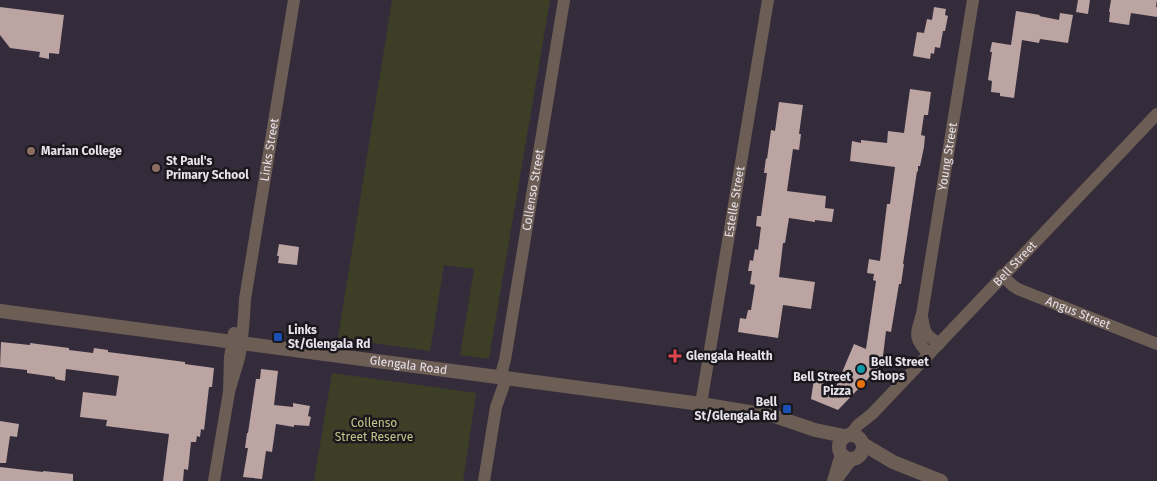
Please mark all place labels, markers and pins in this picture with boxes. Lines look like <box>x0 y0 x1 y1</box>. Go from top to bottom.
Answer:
place label: Marian College <box>41 144 122 158</box>
marker: Marian College <box>25 145 37 157</box>
place label: St Paul's Primary School <box>166 154 249 182</box>
marker: St Paul's Primary School <box>150 162 162 174</box>
place label: Links St/Glengala Rd <box>288 323 370 351</box>
marker: Links St/Glengala Rd <box>272 331 284 343</box>
marker: Glengala Health <box>668 349 682 363</box>
place label: Glengala Health <box>686 349 773 363</box>
place label: Bell Street Shops <box>871 355 929 383</box>
marker: Bell Street Shops <box>855 363 867 375</box>
place label: Bell Street Pizza <box>793 370 851 398</box>
marker: Bell Street Pizza <box>855 378 867 390</box>
place label: Bell St/Glengala Rd <box>695 395 777 423</box>
marker: Bell St/Glengala Rd <box>781 403 793 415</box>

